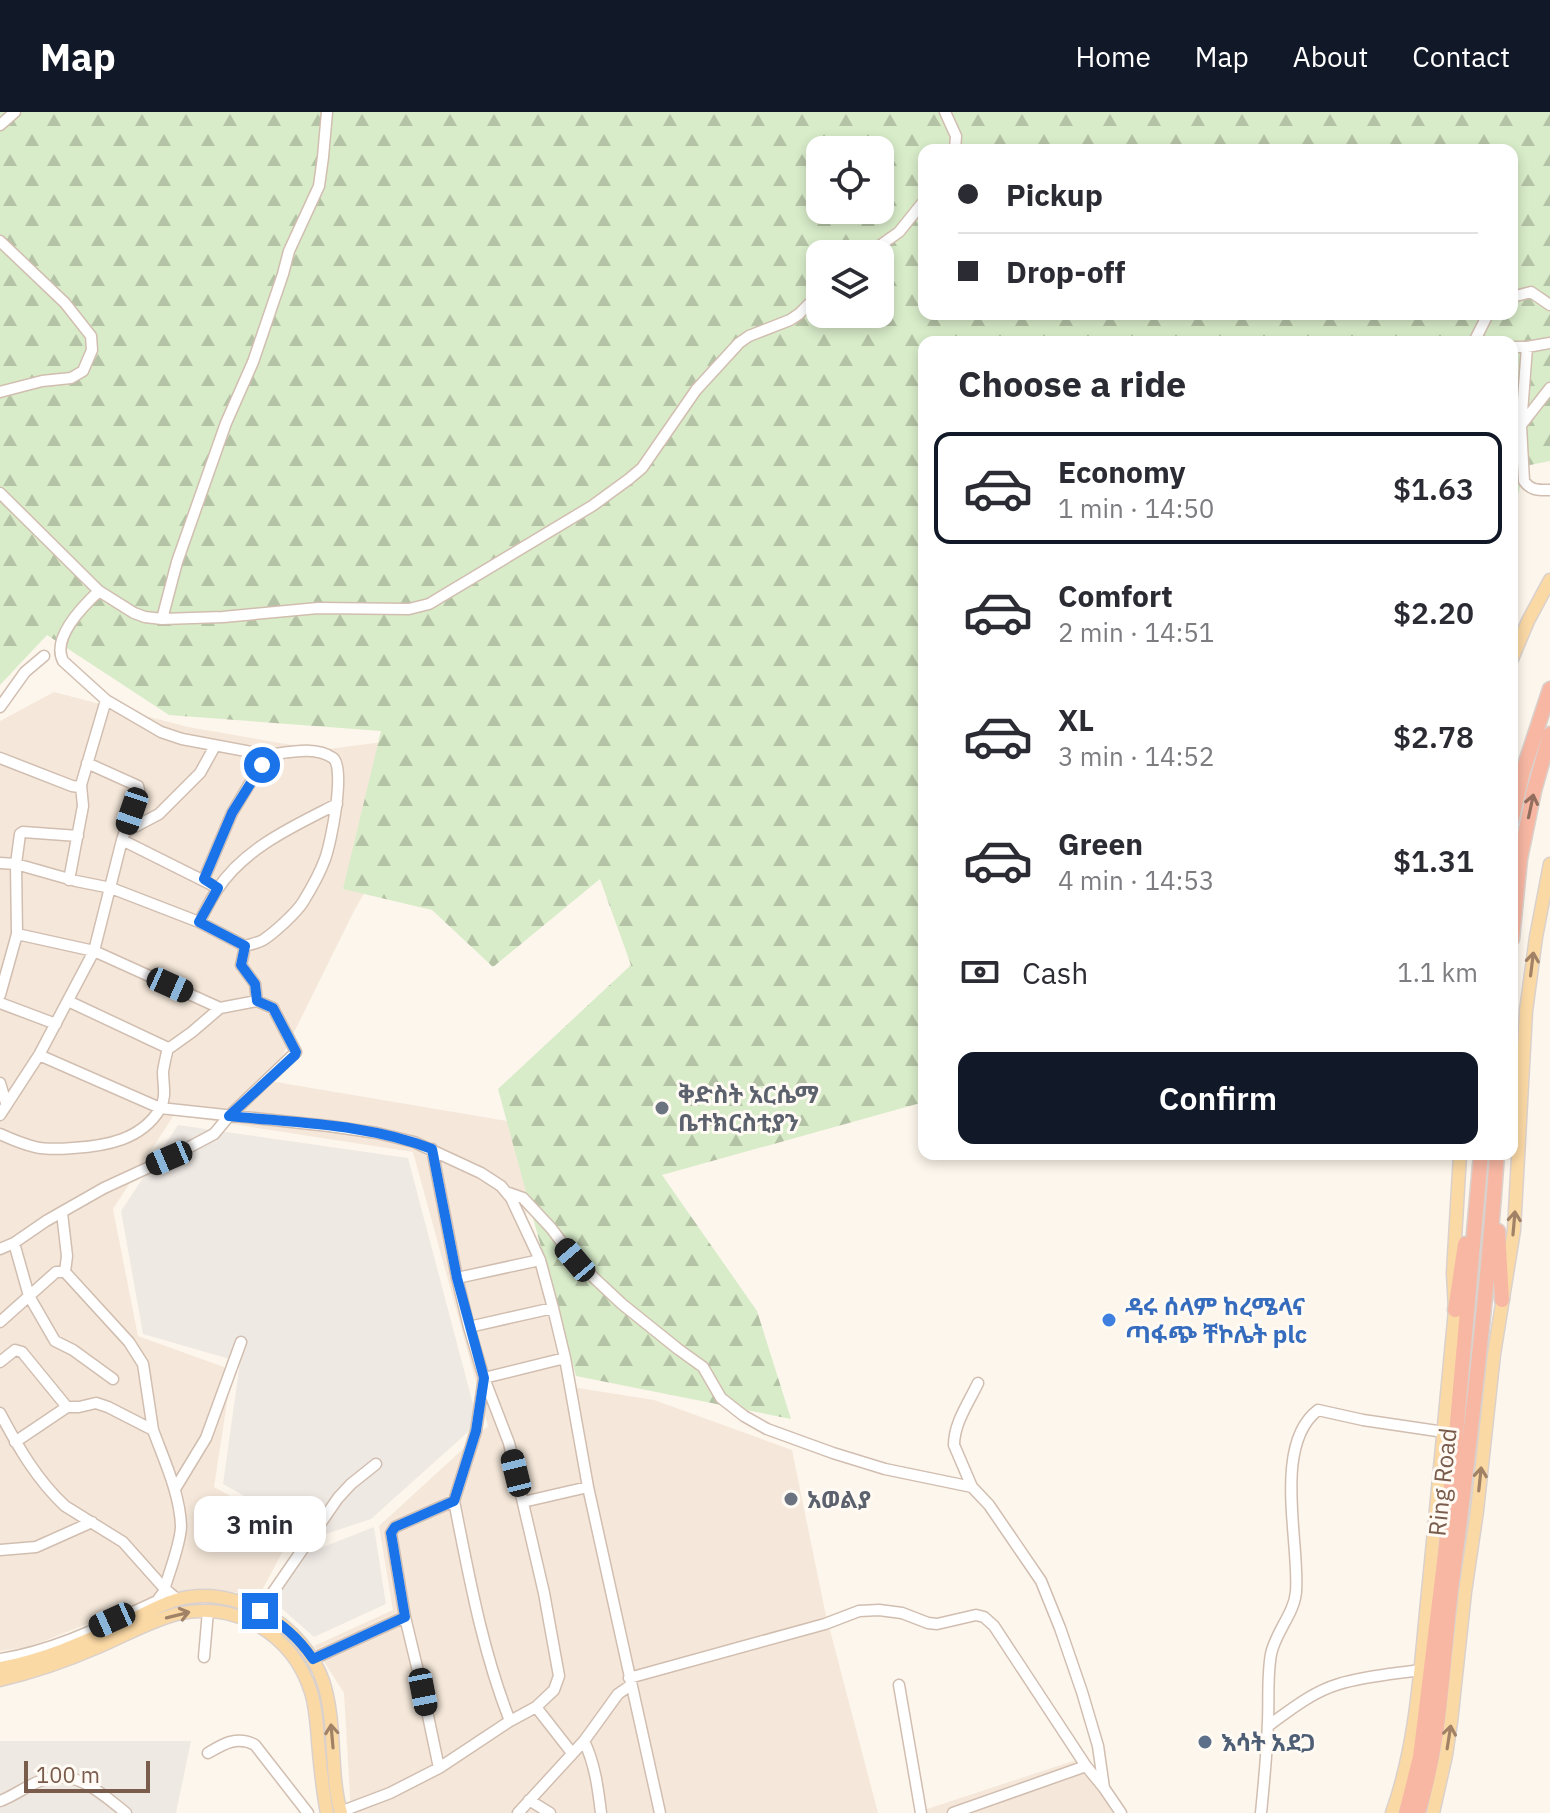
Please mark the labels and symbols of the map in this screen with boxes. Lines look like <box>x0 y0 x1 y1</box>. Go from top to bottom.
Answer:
route start <box>244 747 280 783</box>
car <box>113 784 151 838</box>
one-way arrow <box>1524 794 1539 820</box>
one-way arrow <box>1525 951 1540 977</box>
car <box>143 964 197 1006</box>
place label: ቅድስት አርሴማ ቤተክርስቲያን <box>678 1078 819 1138</box>
marker: ቅድስት አርሴማ ቤተክርስቲያን <box>653 1099 671 1117</box>
car <box>142 1138 196 1178</box>
one-way arrow <box>1507 1210 1522 1237</box>
car <box>550 1234 600 1286</box>
place label: ዳሩ ሰላም ከረሜላና ጣፋጭ ቸኮሌት plc <box>1125 1290 1307 1350</box>
marker: ዳሩ ሰላም ከረሜላና ጣፋጭ ቸኮሌት plc <box>1100 1311 1118 1329</box>
street label: Ring Road <box>1420 1426 1464 1538</box>
car <box>499 1447 533 1499</box>
one-way arrow <box>1473 1466 1488 1493</box>
place label: አወልያ <box>807 1483 871 1515</box>
marker: አወልያ <box>782 1490 800 1508</box>
callout: 3 min <box>194 1495 326 1551</box>
route end <box>242 1593 278 1629</box>
car <box>85 1599 139 1641</box>
one-way arrow <box>165 1607 191 1622</box>
car <box>407 1666 439 1718</box>
one-way arrow <box>324 1723 339 1750</box>
one-way arrow <box>1442 1725 1457 1750</box>
place label: እሳት አደጋ <box>1221 1726 1316 1758</box>
marker: እሳት አደጋ <box>1196 1733 1214 1751</box>
scale bar <box>24 1757 150 1793</box>

